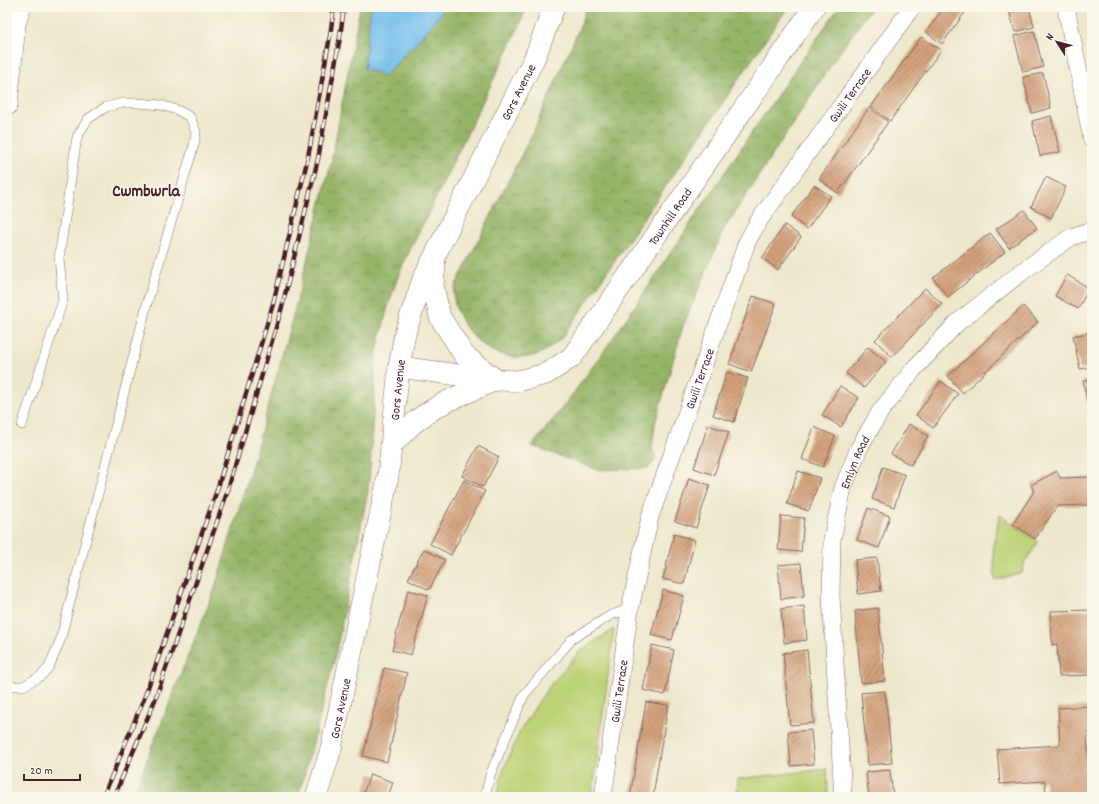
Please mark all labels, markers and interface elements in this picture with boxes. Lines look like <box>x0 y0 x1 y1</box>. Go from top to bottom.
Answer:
north arrow <box>1037 22 1077 62</box>
text: N <box>1042 30 1059 44</box>
street label: Gors Avenue <box>497 61 542 124</box>
street label: Gwili Terrace <box>825 65 878 128</box>
district label: Cwmbwrla <box>112 181 181 205</box>
street label: Townhill Road <box>645 185 698 250</box>
street label: Gwili Terrace <box>682 346 721 412</box>
street label: Gors Avenue <box>387 358 412 421</box>
street label: Emlyn Road <box>837 433 876 492</box>
street label: Gwili Terrace <box>607 658 635 724</box>
street label: Gors Avenue <box>326 676 358 741</box>
scale bar <box>24 756 80 782</box>
text: 20 m <box>30 763 53 780</box>

